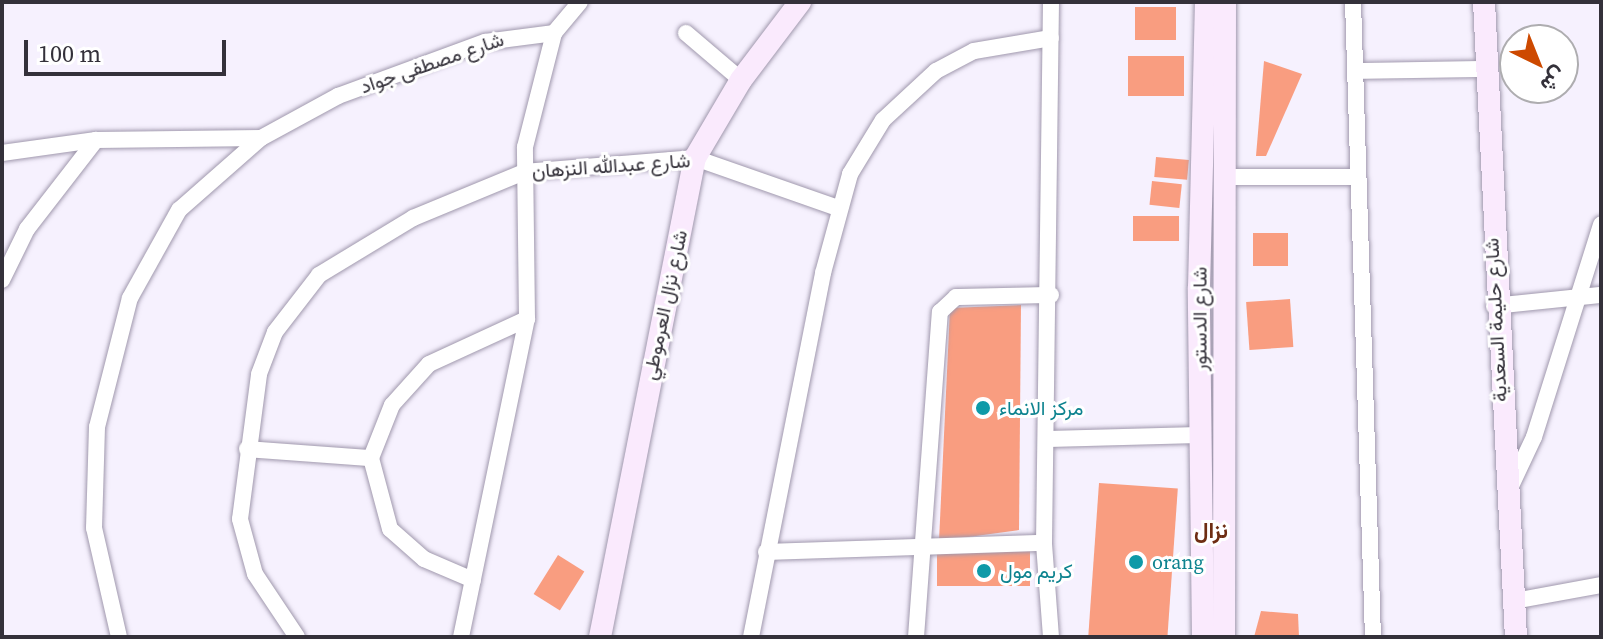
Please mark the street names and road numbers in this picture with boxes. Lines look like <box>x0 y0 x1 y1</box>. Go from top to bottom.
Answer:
street label: شارع مصطفى جواد <box>357 27 507 99</box>
street label: شارع عبدالله النزهان <box>531 148 691 184</box>
street label: شارع نزال العرموطي <box>637 228 693 382</box>
street label: شارع حليمة السعدية <box>1480 237 1512 403</box>
street label: شارع الدستور <box>1188 267 1212 371</box>

